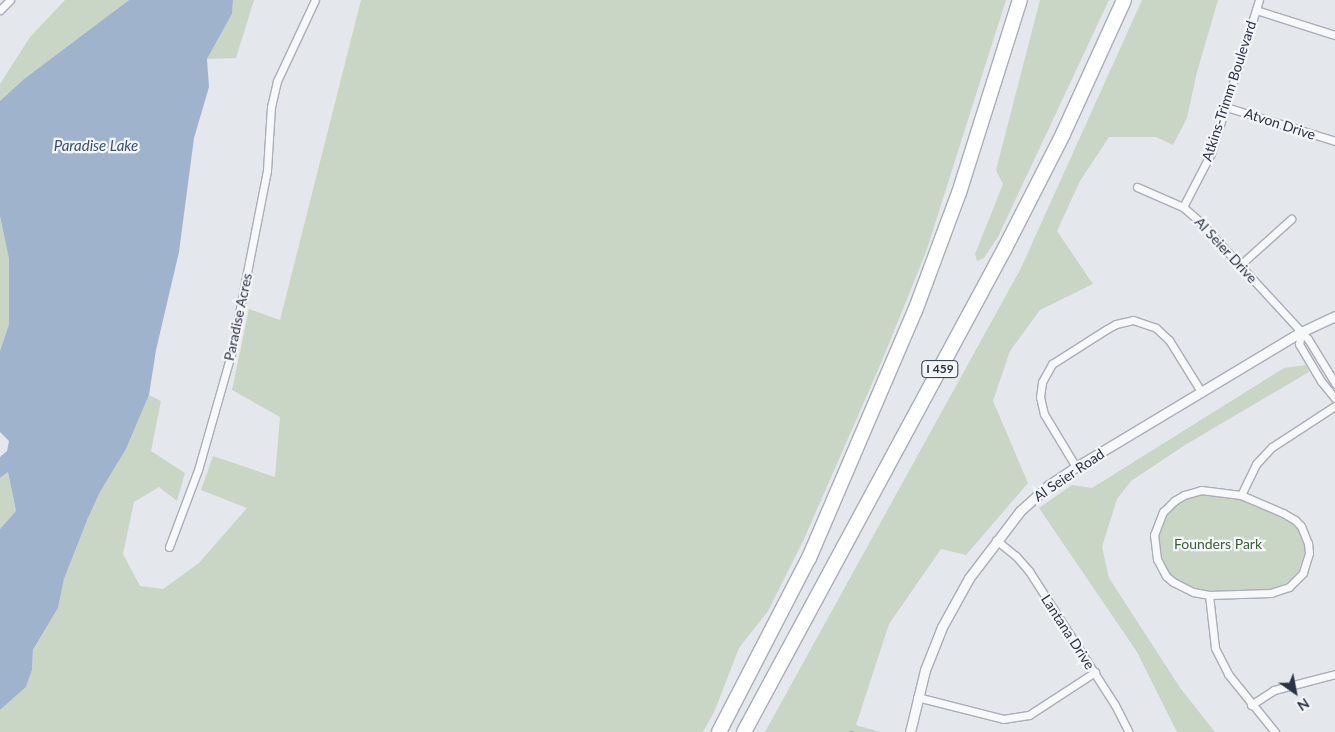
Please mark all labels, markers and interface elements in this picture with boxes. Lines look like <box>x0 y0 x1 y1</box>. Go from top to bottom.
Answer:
street label: Atkins-Trimm Boulevard <box>1198 19 1260 163</box>
street label: Atvon Drive <box>1242 105 1318 143</box>
water label: Paradise Lake <box>54 137 138 155</box>
street label: Al Seier Drive <box>1191 214 1261 286</box>
street label: Paradise Acres <box>220 271 256 363</box>
road number: I 459 <box>921 359 959 378</box>
street label: Al Seier Road <box>1030 445 1108 505</box>
park label: Founders Park <box>1174 536 1262 552</box>
street label: Lantana Drive <box>1038 592 1098 672</box>
north arrow <box>1270 667 1320 717</box>
text: N <box>1294 695 1313 715</box>

